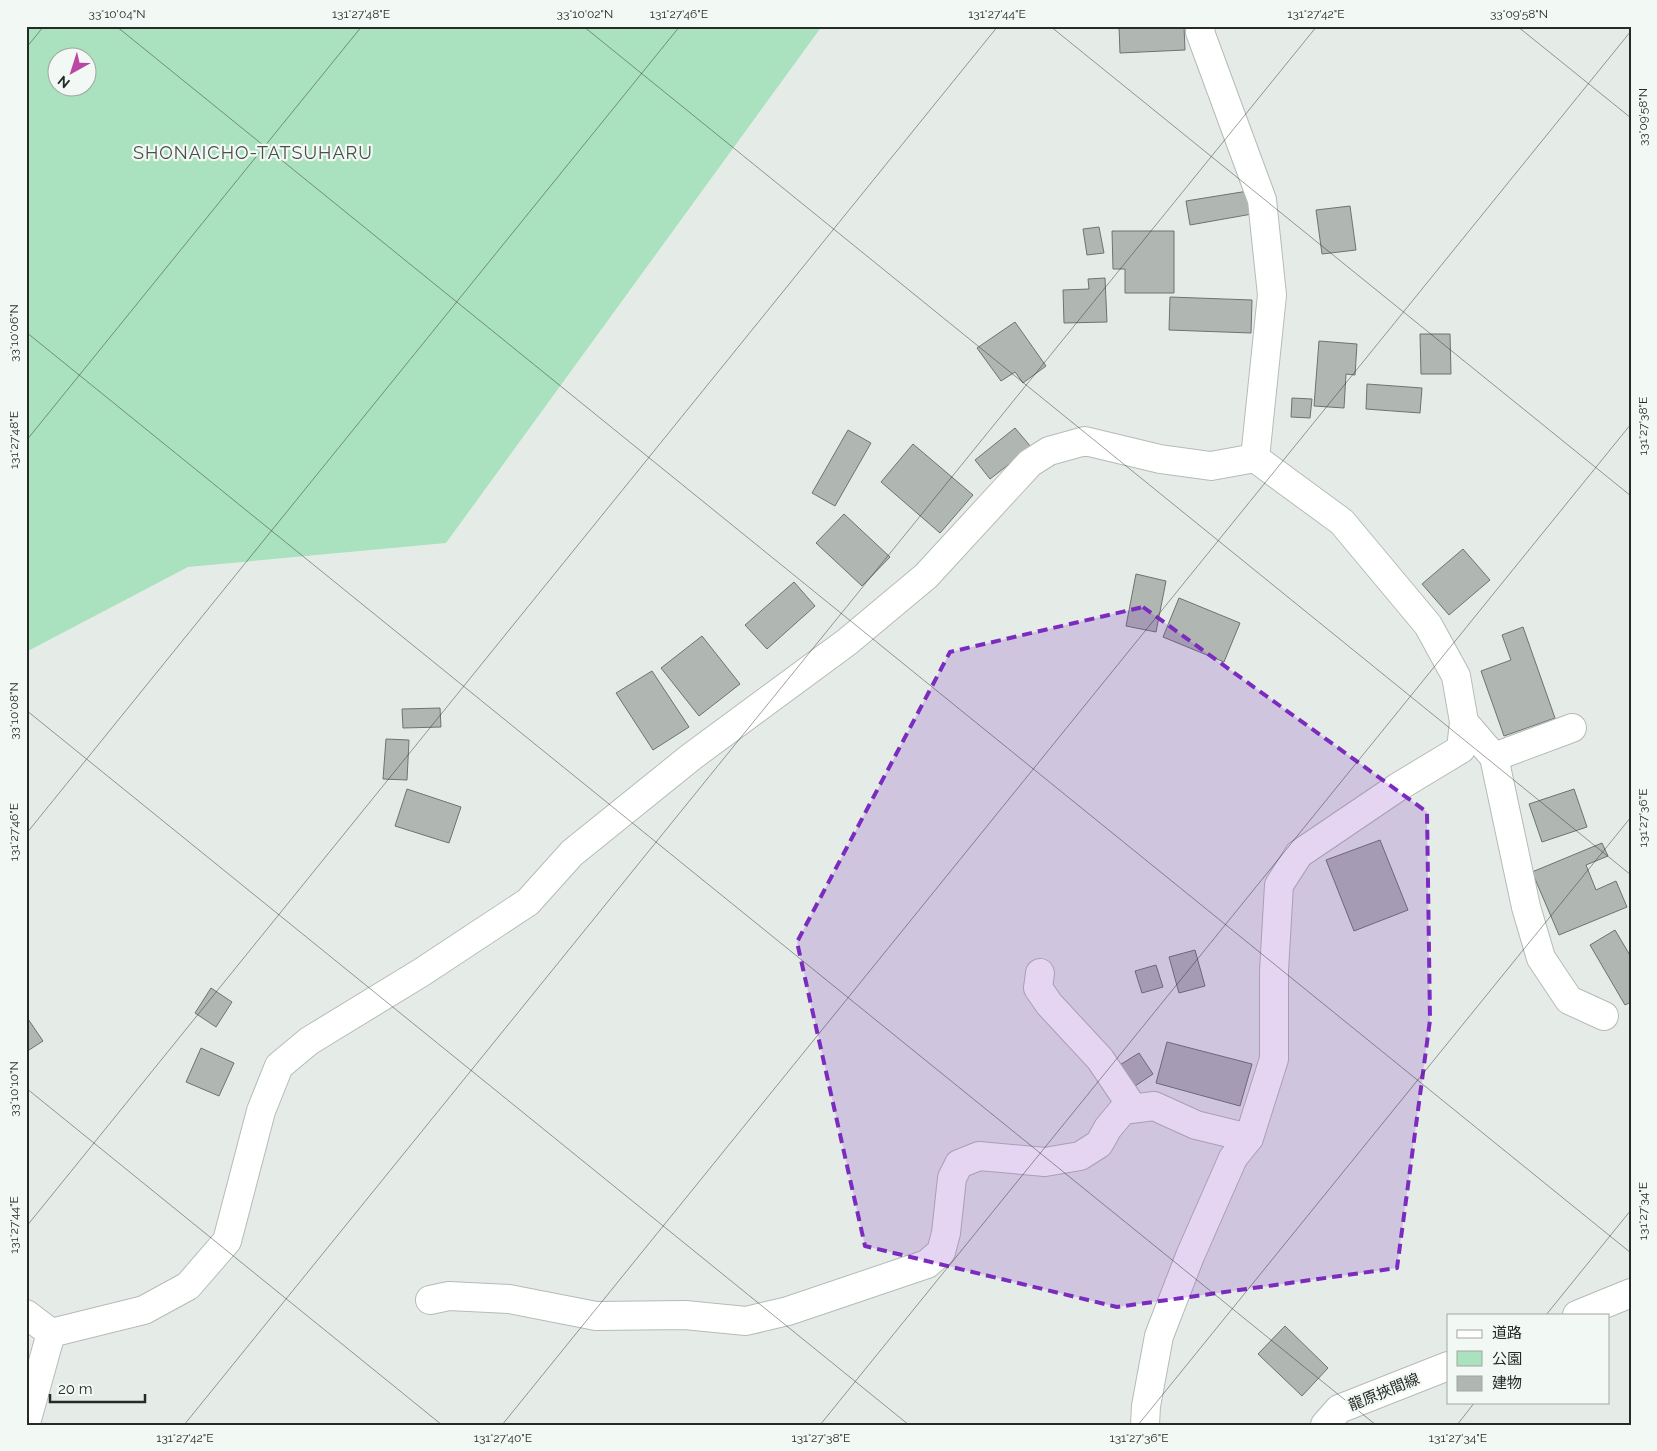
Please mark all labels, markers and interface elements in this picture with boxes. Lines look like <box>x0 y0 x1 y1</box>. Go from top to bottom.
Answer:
text: 33°10'04"N <box>88 7 146 21</box>
text: 131°27'48"E <box>332 7 390 21</box>
text: 33°10'02"N <box>557 7 613 21</box>
text: 131°27'46"E <box>650 7 708 21</box>
text: 131°27'44"E <box>968 7 1026 21</box>
text: 131°27'42"E <box>1287 7 1345 21</box>
text: 33°09'58"N <box>1490 7 1548 21</box>
north arrow <box>48 48 98 98</box>
text: N <box>55 73 73 92</box>
text: 33°09'58"N <box>1636 88 1650 146</box>
district label: SHONAICHO-TATSUHARU <box>133 142 373 163</box>
text: 33°10'06"N <box>7 304 21 362</box>
text: 131°27'38"E <box>1636 397 1650 455</box>
text: 131°27'48"E <box>7 411 21 469</box>
text: 33°10'08"N <box>7 682 21 740</box>
text: 131°27'36"E <box>1636 789 1650 848</box>
text: 131°27'46"E <box>7 803 21 861</box>
text: 33°10'10"N <box>7 1061 21 1117</box>
text: 131°27'34"E <box>1636 1182 1650 1240</box>
text: 131°27'44"E <box>7 1196 21 1254</box>
legend <box>1447 1314 1610 1404</box>
text: 道路 <box>1492 1324 1522 1342</box>
text: 公園 <box>1492 1350 1522 1368</box>
street label: 龍原挾間線 <box>1346 1370 1422 1414</box>
scale bar <box>50 1371 145 1403</box>
text: 建物 <box>1492 1374 1522 1392</box>
text: 20 m <box>58 1380 93 1398</box>
text: 131°27'42"E <box>156 1431 214 1445</box>
text: 131°27'40"E <box>474 1431 532 1445</box>
text: 131°27'38"E <box>792 1431 850 1445</box>
text: 131°27'36"E <box>1110 1431 1169 1445</box>
text: 131°27'34"E <box>1429 1431 1487 1445</box>

